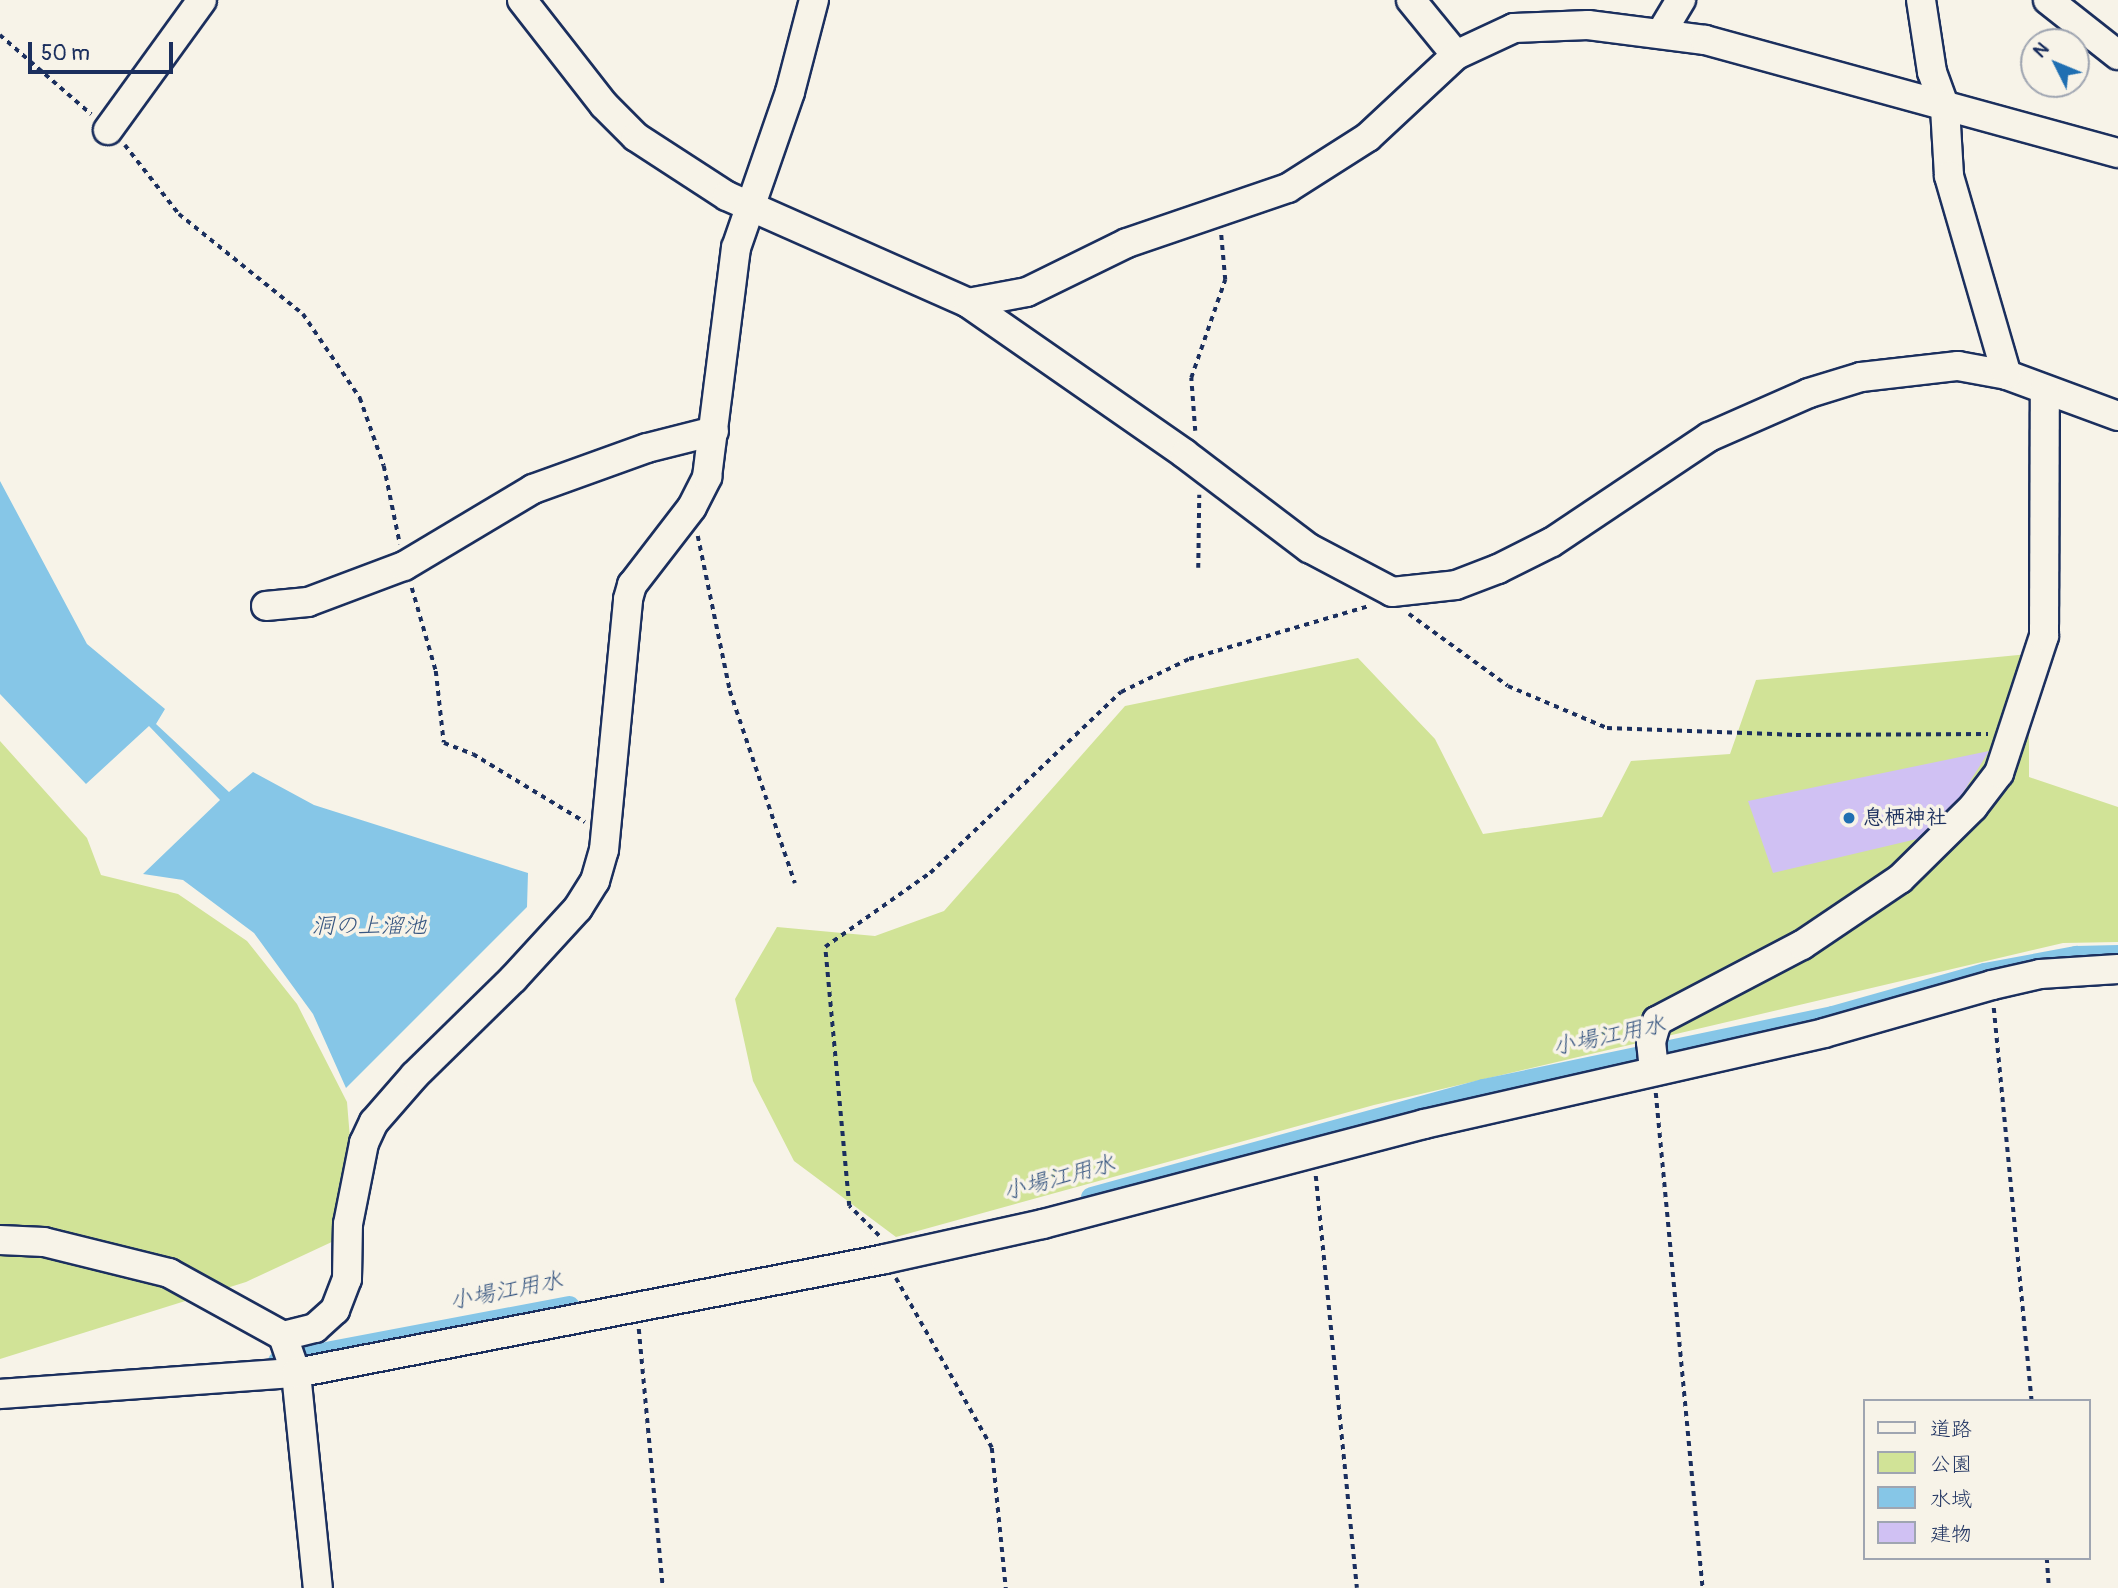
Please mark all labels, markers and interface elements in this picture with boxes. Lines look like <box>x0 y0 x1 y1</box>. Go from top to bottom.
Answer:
scale bar <box>32 28 177 72</box>
north arrow <box>2020 28 2090 98</box>
text: N <box>2028 37 2054 63</box>
text: 50 m <box>41 40 90 67</box>
place label: 息栖神社 <box>1863 805 1947 831</box>
marker: 息栖神社 <box>1841 810 1857 826</box>
water label: 洞の上溜池 <box>312 912 426 940</box>
water label: 小場江用水 <box>1550 1011 1668 1061</box>
water label: 小場江用水 <box>1000 1150 1118 1206</box>
water label: 小場江用水 <box>447 1266 565 1316</box>
legend <box>1862 1399 2090 1560</box>
text: 道路 <box>1930 1416 1972 1443</box>
text: 公園 <box>1930 1451 1972 1478</box>
text: 水域 <box>1930 1486 1972 1513</box>
text: 建物 <box>1930 1521 1972 1548</box>

